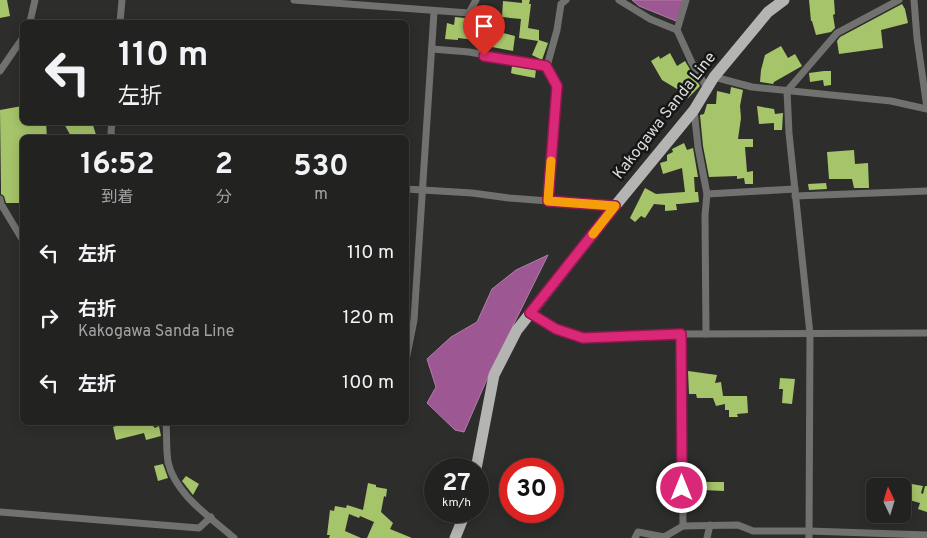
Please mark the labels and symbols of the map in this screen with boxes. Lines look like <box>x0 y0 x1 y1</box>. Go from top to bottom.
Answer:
pin <box>463 5 505 56</box>
street label: Kakogawa Sanda Line <box>609 48 721 184</box>
speed limit sign: 30 <box>499 458 564 523</box>
position arrow <box>655 461 707 513</box>
north arrow <box>866 478 911 522</box>

